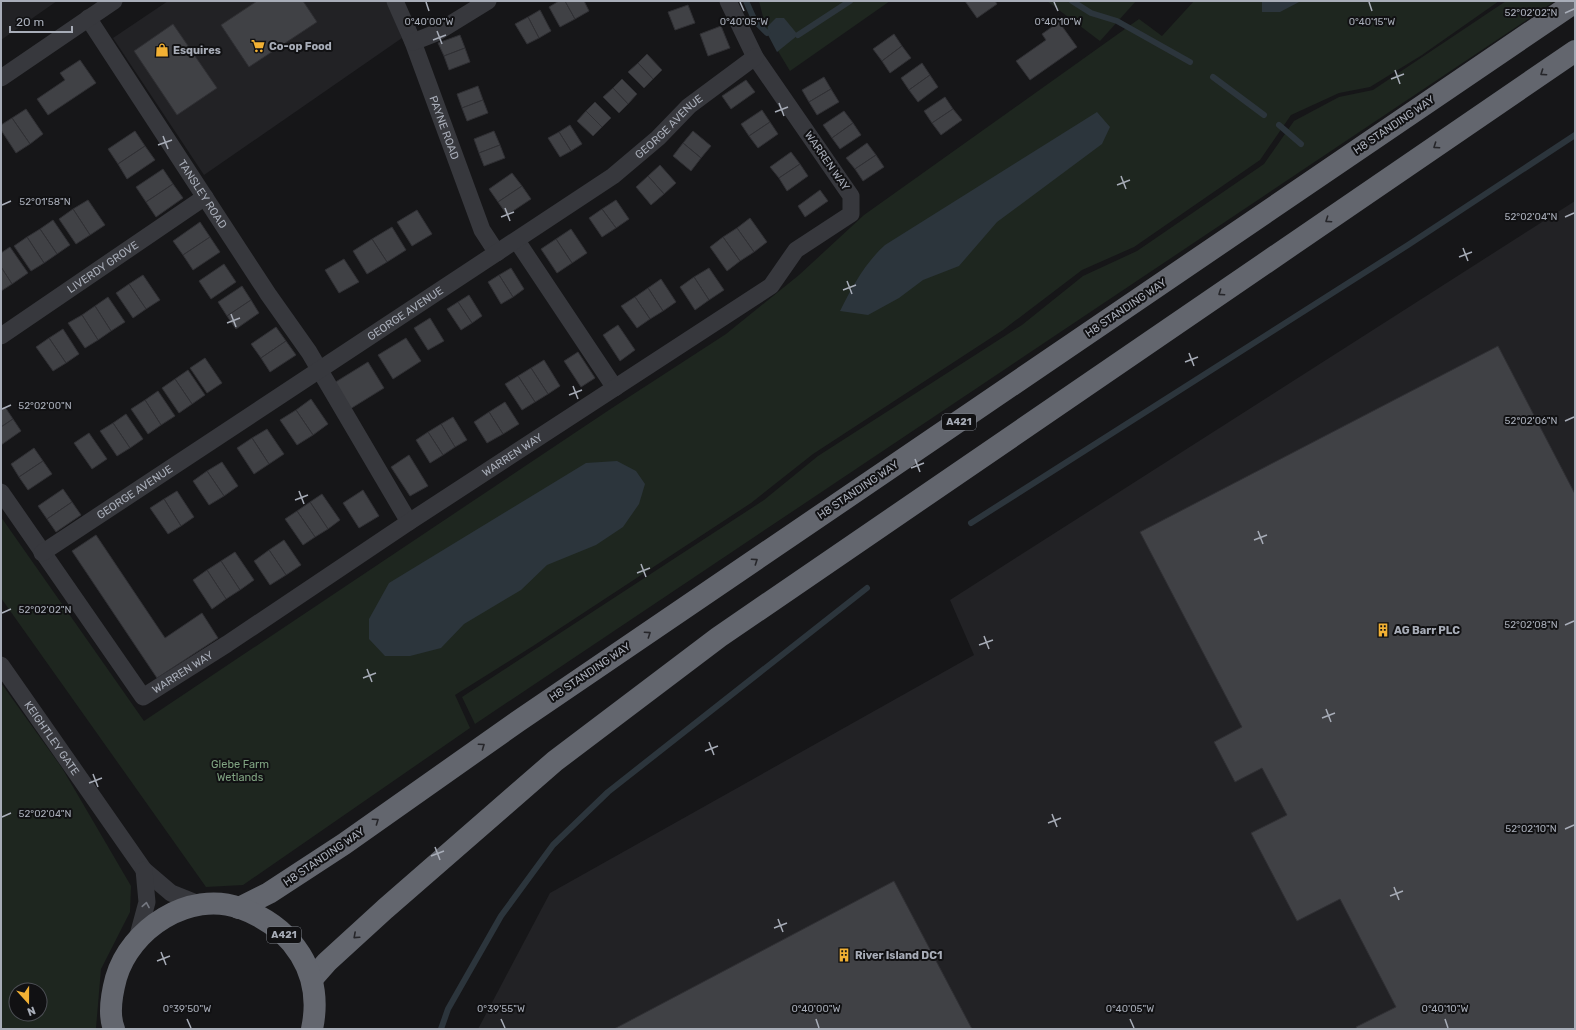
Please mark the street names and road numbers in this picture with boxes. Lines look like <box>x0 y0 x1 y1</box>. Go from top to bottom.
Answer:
street label: GEORGE AVENUE <box>632 91 705 161</box>
street label: H8 STANDING WAY <box>1351 93 1437 157</box>
street label: PAYNE ROAD <box>427 94 462 161</box>
street label: WARREN WAY <box>802 129 852 193</box>
street label: TANSLEY ROAD <box>176 157 230 231</box>
street label: LIVERDY GROVE <box>65 238 141 295</box>
street label: H8 STANDING WAY <box>1083 276 1169 340</box>
street label: GEORGE AVENUE <box>365 283 446 343</box>
road number: A421 <box>942 414 976 430</box>
street label: WARREN WAY <box>480 430 545 479</box>
street label: H8 STANDING WAY <box>815 458 901 522</box>
street label: GEORGE AVENUE <box>94 462 175 522</box>
street label: H8 STANDING WAY <box>547 640 633 704</box>
street label: WARREN WAY <box>150 648 215 696</box>
street label: KEIGHTLEY GATE <box>22 698 82 778</box>
street label: H8 STANDING WAY <box>281 825 367 889</box>
road number: A421 <box>267 927 301 943</box>

